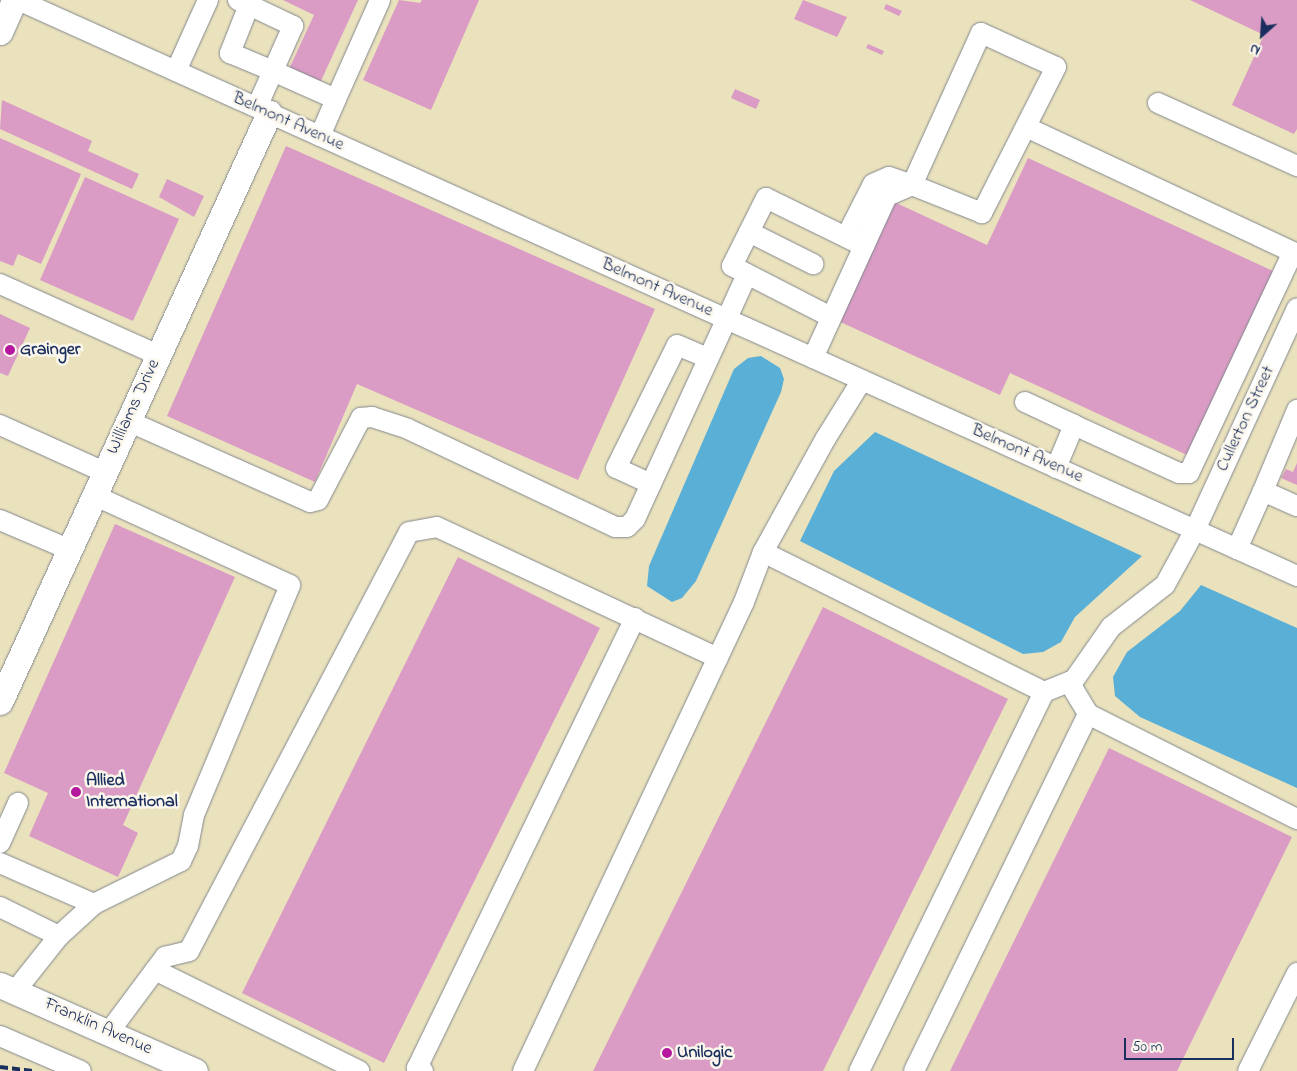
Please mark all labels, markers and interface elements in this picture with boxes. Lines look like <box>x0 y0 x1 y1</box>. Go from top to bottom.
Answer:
north arrow <box>1237 10 1287 60</box>
text: N <box>1246 37 1264 60</box>
street label: Belmont Avenue <box>229 88 347 156</box>
street label: Belmont Avenue <box>598 254 716 322</box>
place label: Grainger <box>20 339 80 361</box>
marker: Grainger <box>4 344 16 356</box>
street label: Williams Drive <box>103 356 165 458</box>
street label: Cullerton Street <box>1212 363 1280 475</box>
street label: Belmont Avenue <box>968 420 1086 488</box>
place label: Allied International <box>86 771 178 814</box>
marker: Allied International <box>70 786 82 798</box>
street label: Franklin Avenue <box>41 994 155 1060</box>
scale bar <box>1127 1028 1237 1060</box>
text: 50 m <box>1132 1036 1162 1058</box>
place label: Unilogic <box>677 1042 732 1064</box>
marker: Unilogic <box>661 1047 673 1059</box>

